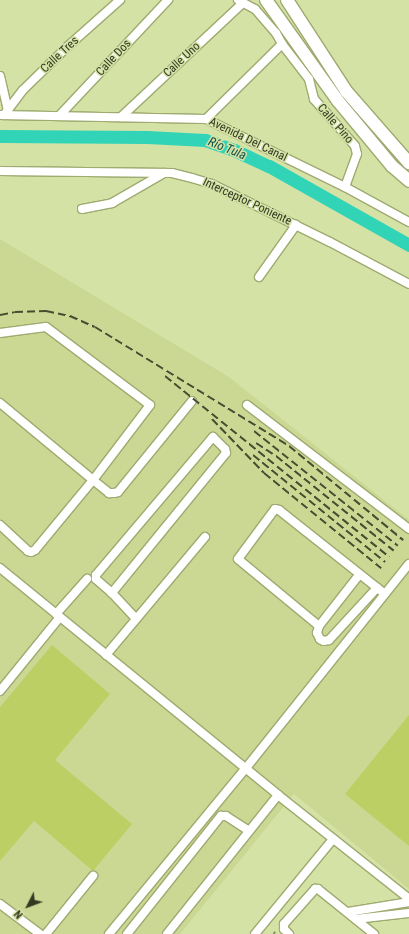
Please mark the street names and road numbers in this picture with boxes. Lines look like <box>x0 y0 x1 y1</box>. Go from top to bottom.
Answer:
street label: Calle Tres <box>38 34 82 76</box>
street label: Calle Dos <box>93 37 135 79</box>
street label: Calle Uno <box>161 39 203 81</box>
street label: Calle Pino <box>314 101 356 147</box>
street label: Avenida Del Canal <box>207 115 289 165</box>
street label: Interceptor Poniente <box>200 175 294 229</box>

